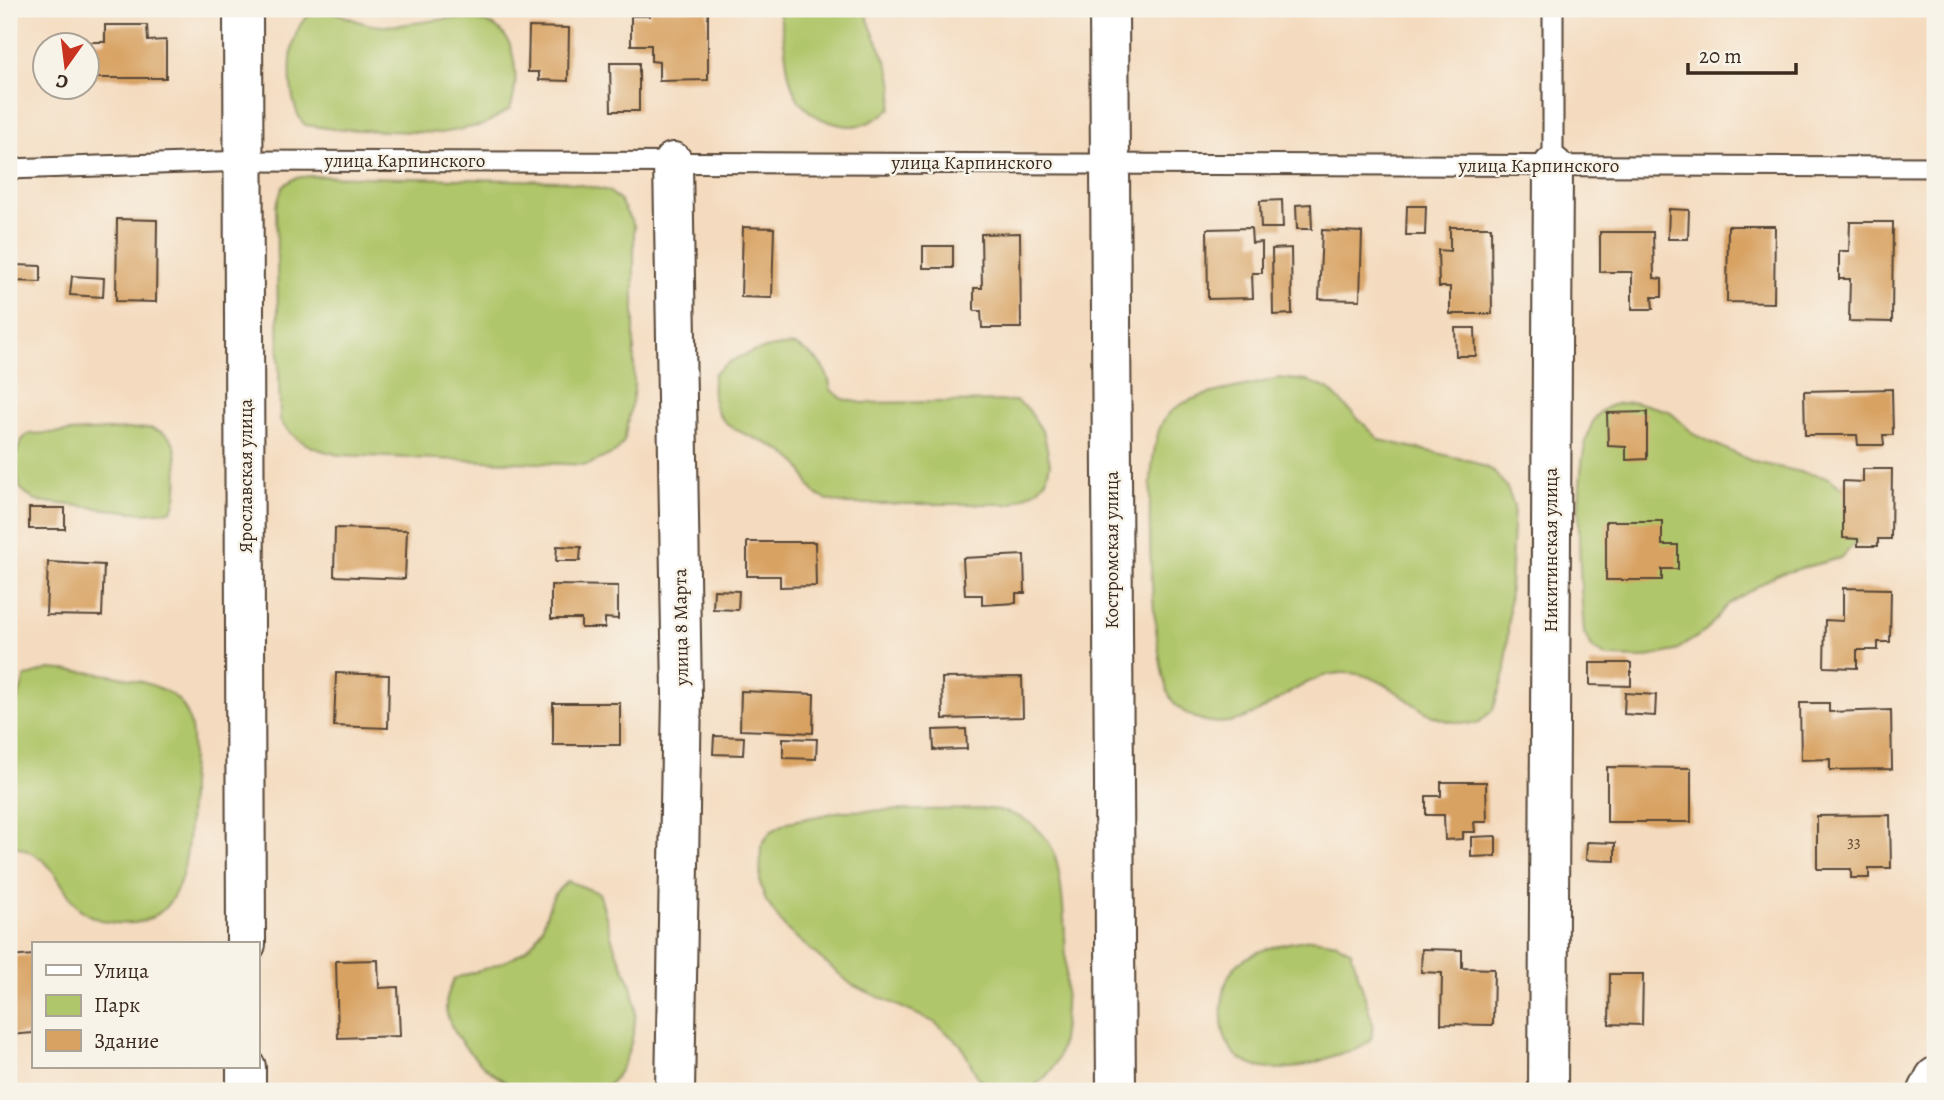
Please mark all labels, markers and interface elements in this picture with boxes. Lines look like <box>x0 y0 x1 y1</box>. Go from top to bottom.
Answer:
north arrow <box>32 32 102 102</box>
scale bar <box>1688 32 1797 76</box>
text: 20 m <box>1699 42 1742 70</box>
text: С <box>53 67 71 96</box>
street label: улица Карпинского <box>324 148 485 174</box>
street label: улица Карпинского <box>891 150 1052 176</box>
street label: улица Карпинского <box>1458 153 1619 179</box>
street label: Ярославская улица <box>233 398 259 553</box>
street label: Никитинская улица <box>1538 467 1564 632</box>
street label: Костромская улица <box>1099 471 1125 629</box>
street label: улица 8 Марта <box>667 568 695 687</box>
house number: 33 <box>1847 831 1861 853</box>
legend <box>32 942 259 1068</box>
text: Улица <box>94 957 149 985</box>
text: Парк <box>94 991 140 1019</box>
text: Здание <box>94 1027 159 1055</box>

